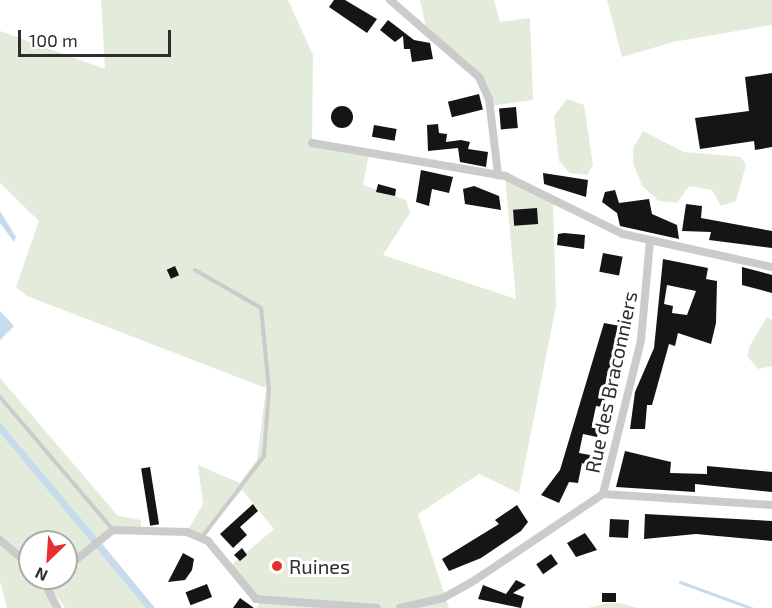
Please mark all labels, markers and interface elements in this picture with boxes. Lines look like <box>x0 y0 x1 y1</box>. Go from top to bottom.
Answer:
scale bar <box>21 18 174 56</box>
text: 100 m <box>29 29 78 51</box>
street label: Rue des Braconniers <box>580 289 642 475</box>
north arrow <box>18 530 78 590</box>
place label: Ruines <box>289 554 350 578</box>
marker: Ruines <box>270 559 284 573</box>
text: N <box>32 564 50 586</box>

